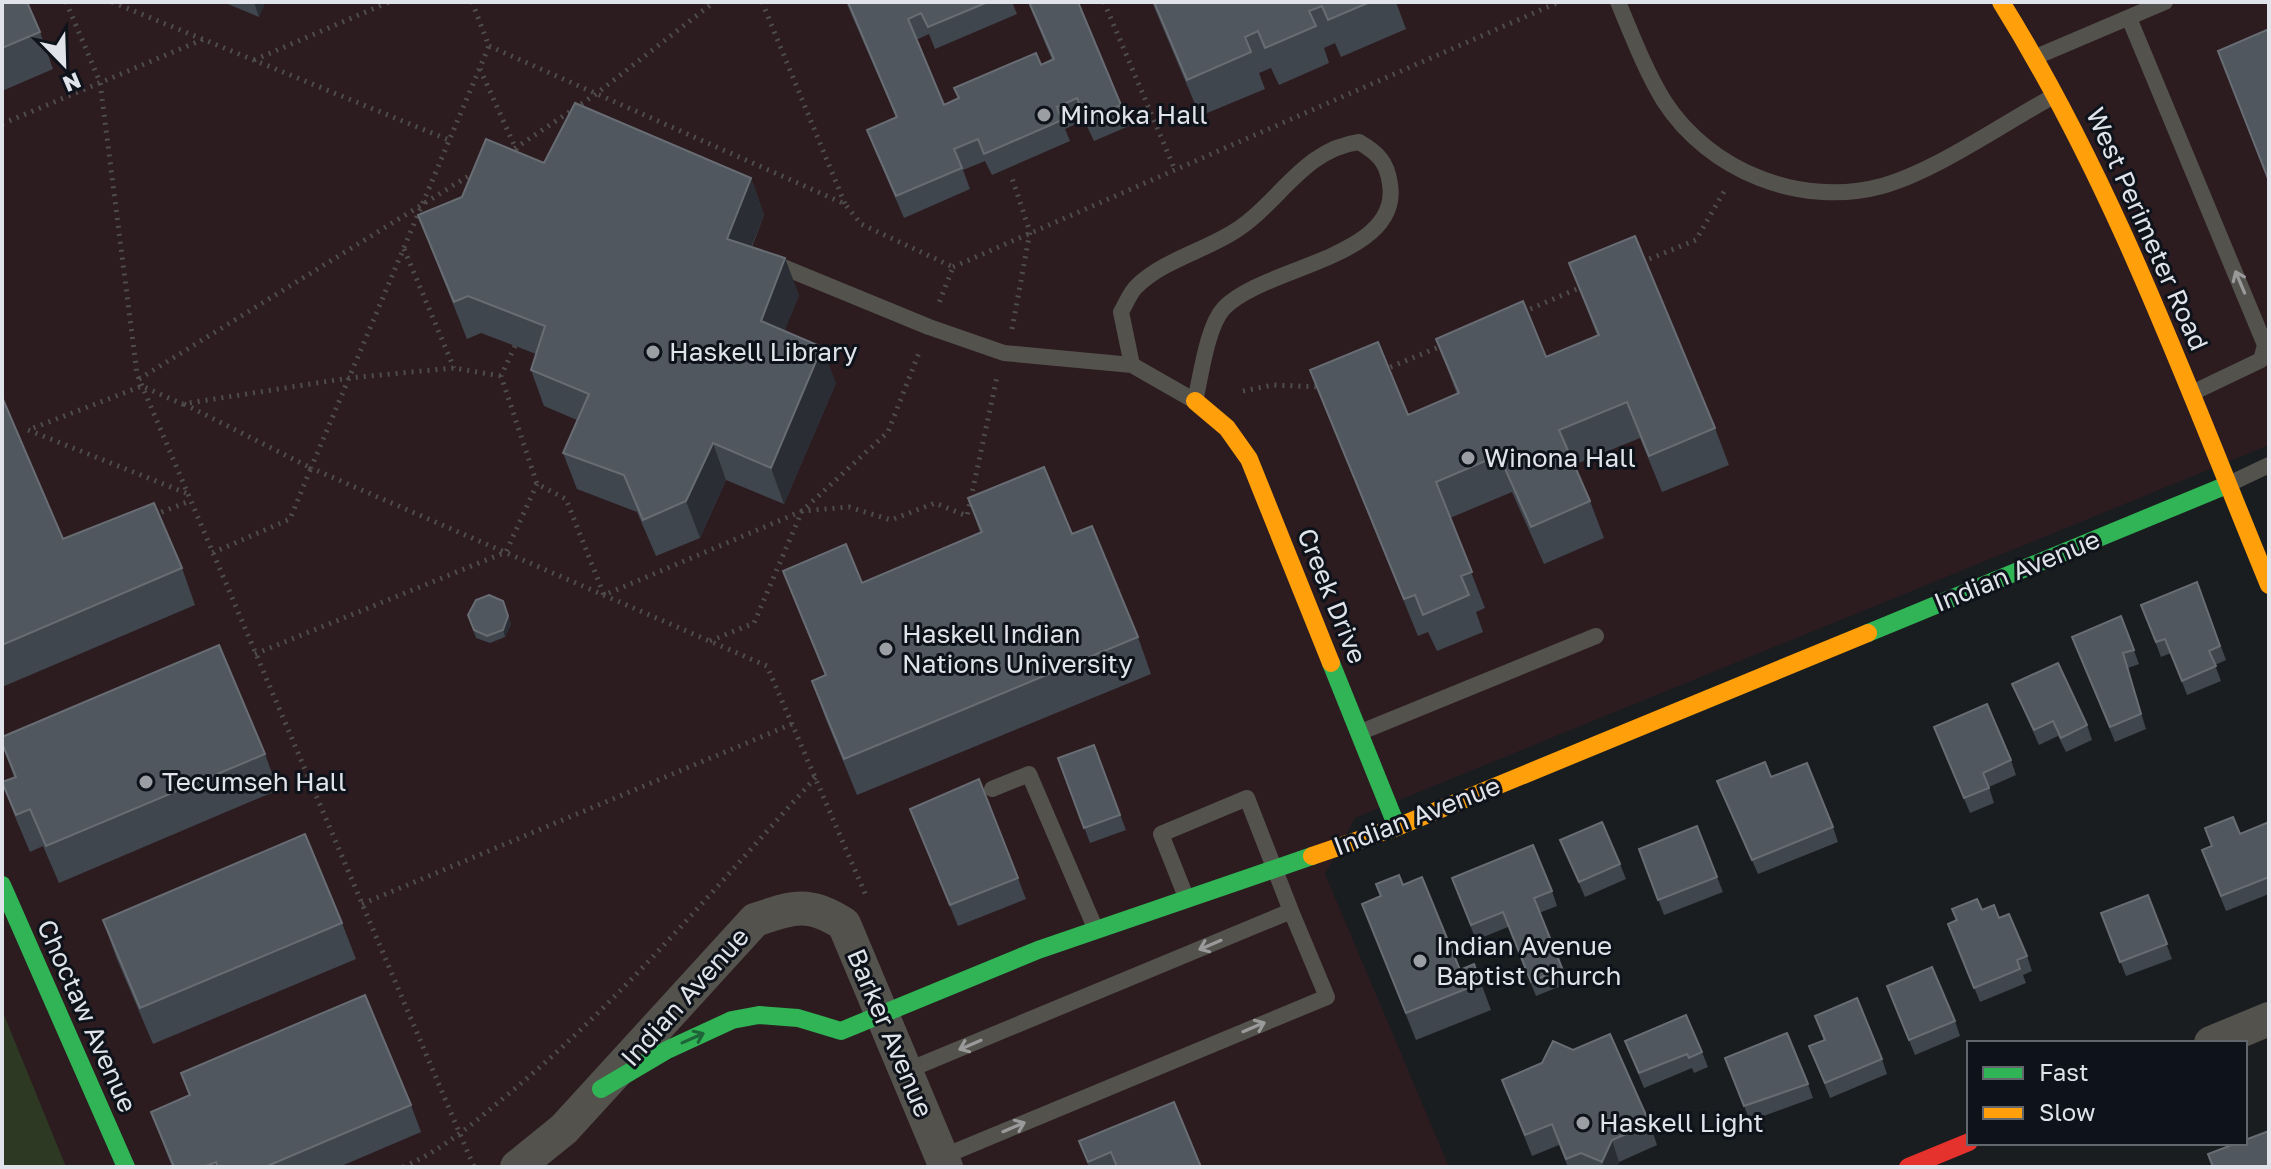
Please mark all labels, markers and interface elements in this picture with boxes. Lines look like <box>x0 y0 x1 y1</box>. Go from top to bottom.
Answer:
north arrow <box>24 24 104 104</box>
text: N <box>59 67 85 99</box>
place label: Minoka Hall <box>1060 99 1208 130</box>
street label: West Perimeter Road <box>2080 103 2215 355</box>
marker: Minoka Hall <box>1035 106 1053 124</box>
one-way arrow <box>2232 270 2247 295</box>
place label: Haskell Library <box>669 336 858 367</box>
marker: Haskell Library <box>644 343 662 361</box>
place label: Winona Hall <box>1484 442 1636 473</box>
marker: Winona Hall <box>1459 449 1477 467</box>
street label: Indian Avenue <box>1929 523 2104 618</box>
street label: Creek Drive <box>1291 524 1374 668</box>
place label: Haskell Indian Nations University <box>902 618 1133 679</box>
marker: Haskell Indian Nations University <box>877 640 895 658</box>
place label: Tecumseh Hall <box>162 766 346 797</box>
street label: Indian Avenue <box>1329 770 1505 862</box>
marker: Tecumseh Hall <box>137 773 155 791</box>
street label: Choctaw Avenue <box>31 915 144 1117</box>
street label: Indian Avenue <box>614 921 755 1072</box>
place label: Indian Avenue Baptist Church <box>1436 930 1622 991</box>
one-way arrow <box>1198 939 1223 954</box>
street label: Barker Avenue <box>841 944 940 1122</box>
marker: Indian Avenue Baptist Church <box>1411 952 1429 970</box>
one-way arrow <box>1241 1019 1266 1034</box>
one-way arrow <box>681 1030 705 1045</box>
one-way arrow <box>958 1039 982 1053</box>
legend <box>1967 1041 2247 1145</box>
text: Fast <box>2039 1057 2089 1086</box>
text: Slow <box>2039 1097 2095 1126</box>
place label: Haskell Light <box>1599 1107 1764 1138</box>
marker: Haskell Light <box>1574 1114 1592 1132</box>
one-way arrow <box>1001 1119 1026 1134</box>

